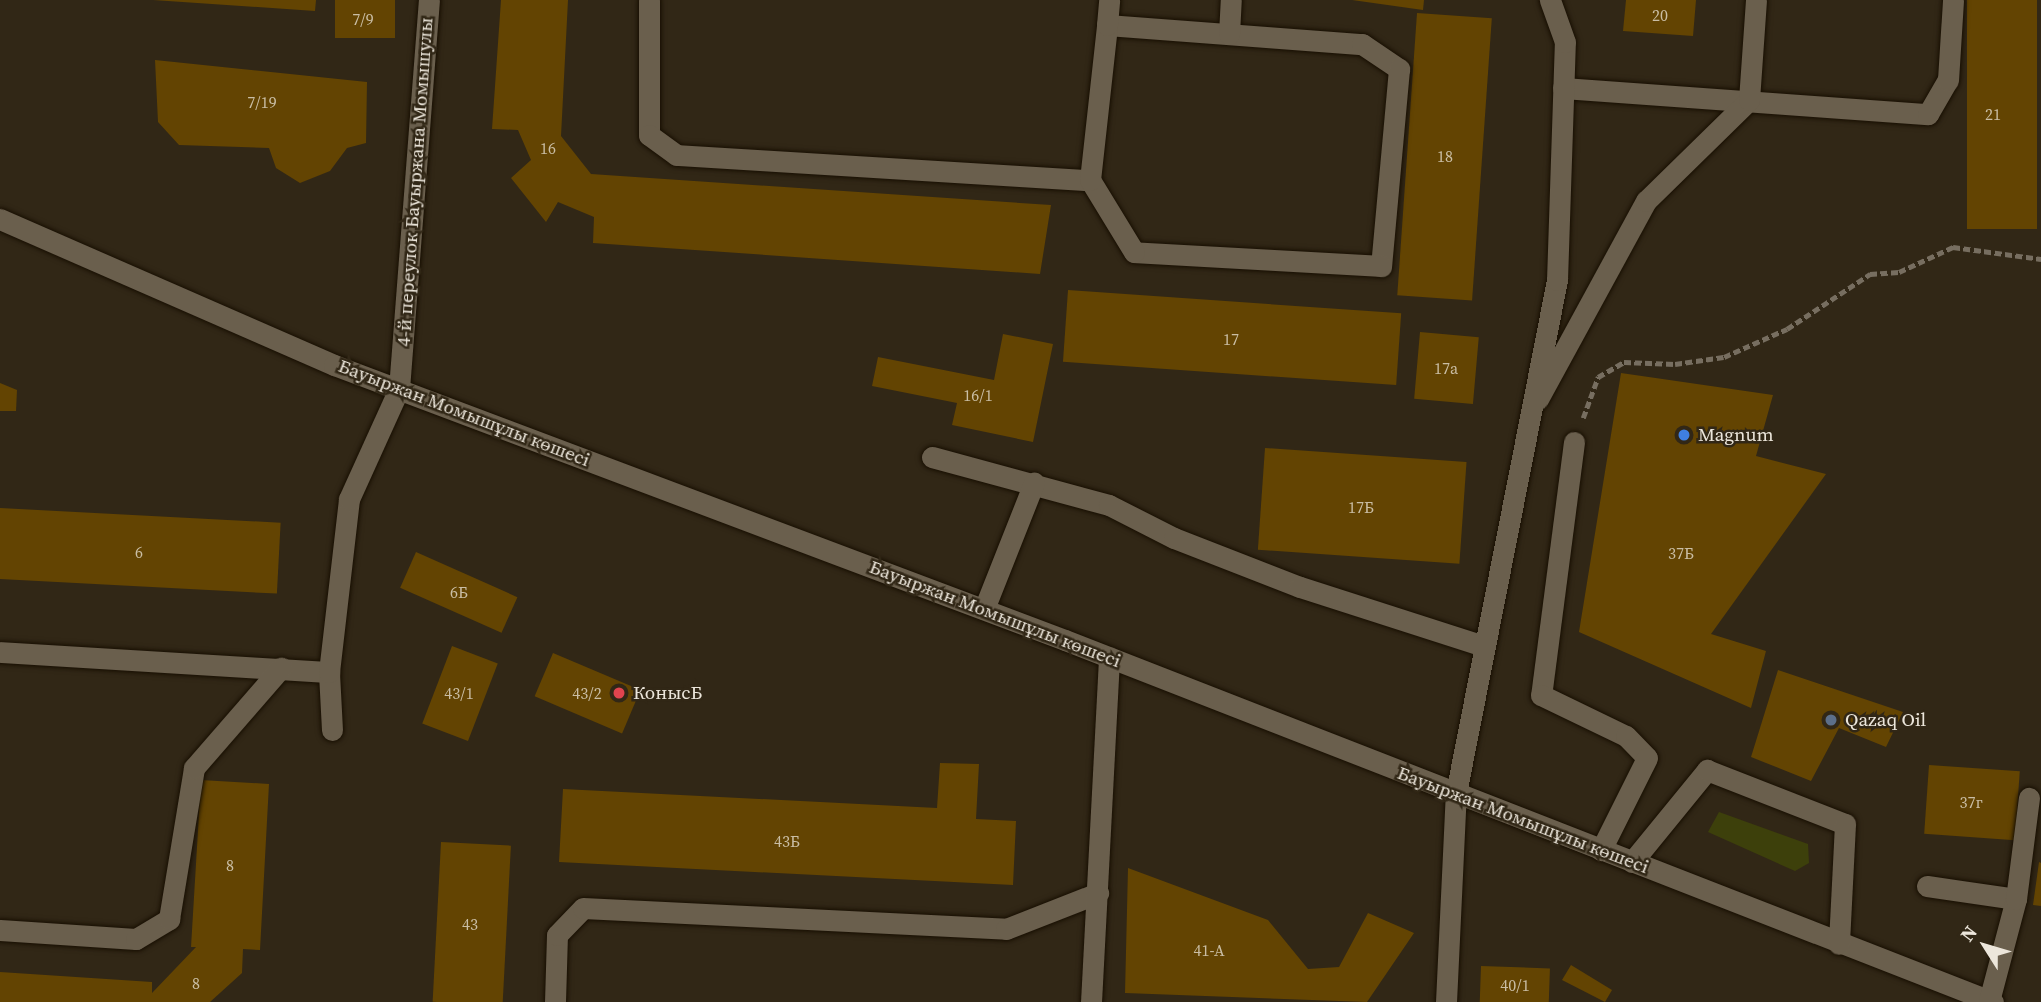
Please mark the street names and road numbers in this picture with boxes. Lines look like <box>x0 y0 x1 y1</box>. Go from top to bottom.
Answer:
street label: 4-й переулок Бауыржана Момышулы <box>392 17 438 347</box>
street label: Бауыржан Момышұлы көшесі <box>335 354 593 472</box>
street label: Бауыржан Момышұлы көшесі <box>866 555 1124 673</box>
street label: Бауыржан Момышұлы көшесі <box>1394 761 1652 879</box>

